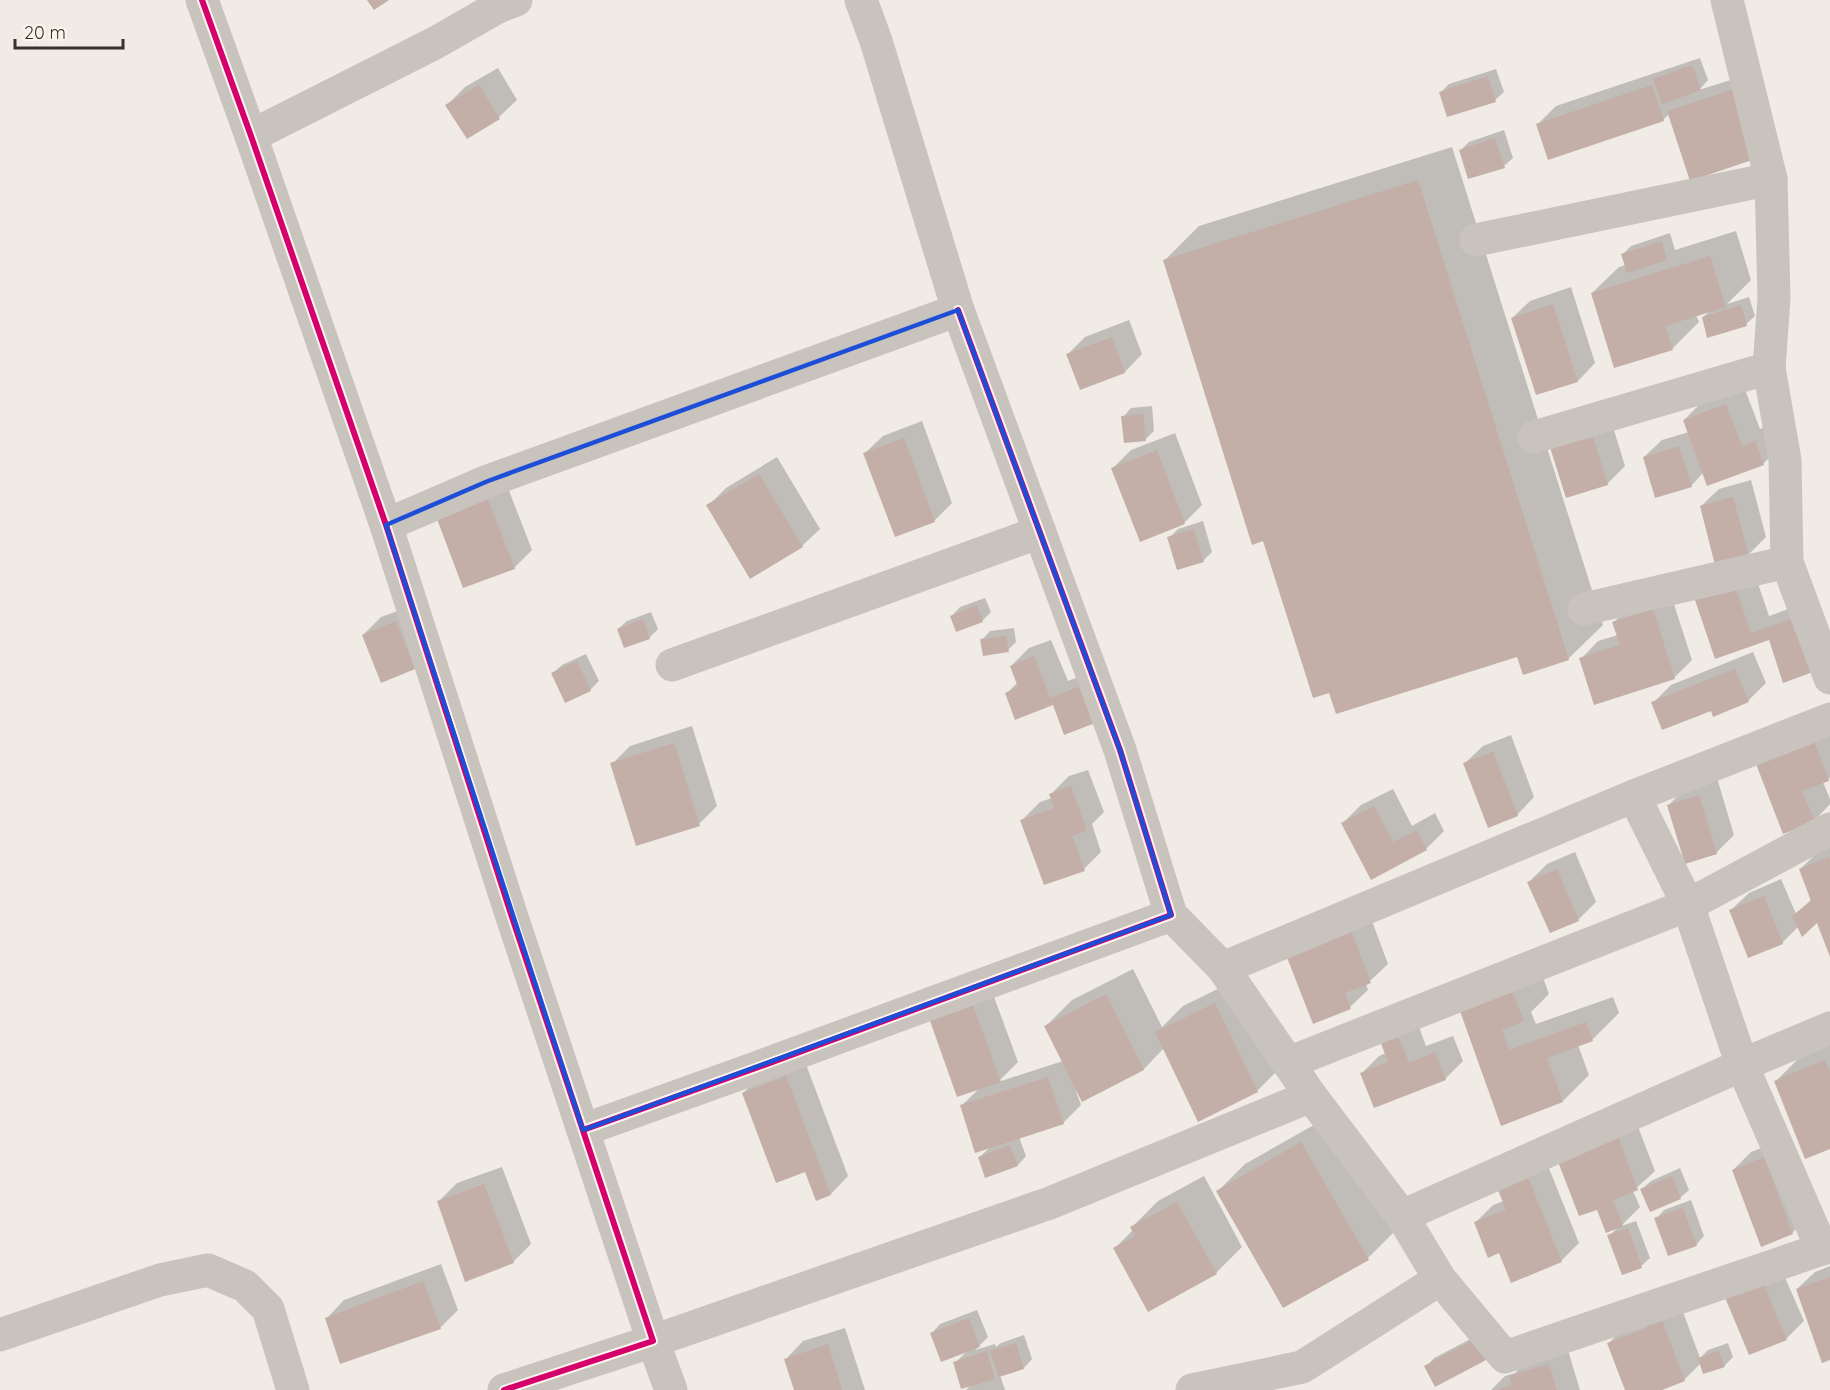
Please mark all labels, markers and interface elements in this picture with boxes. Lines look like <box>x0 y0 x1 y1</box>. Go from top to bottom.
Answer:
scale bar <box>15 12 123 50</box>
text: 20 m <box>24 21 66 44</box>

